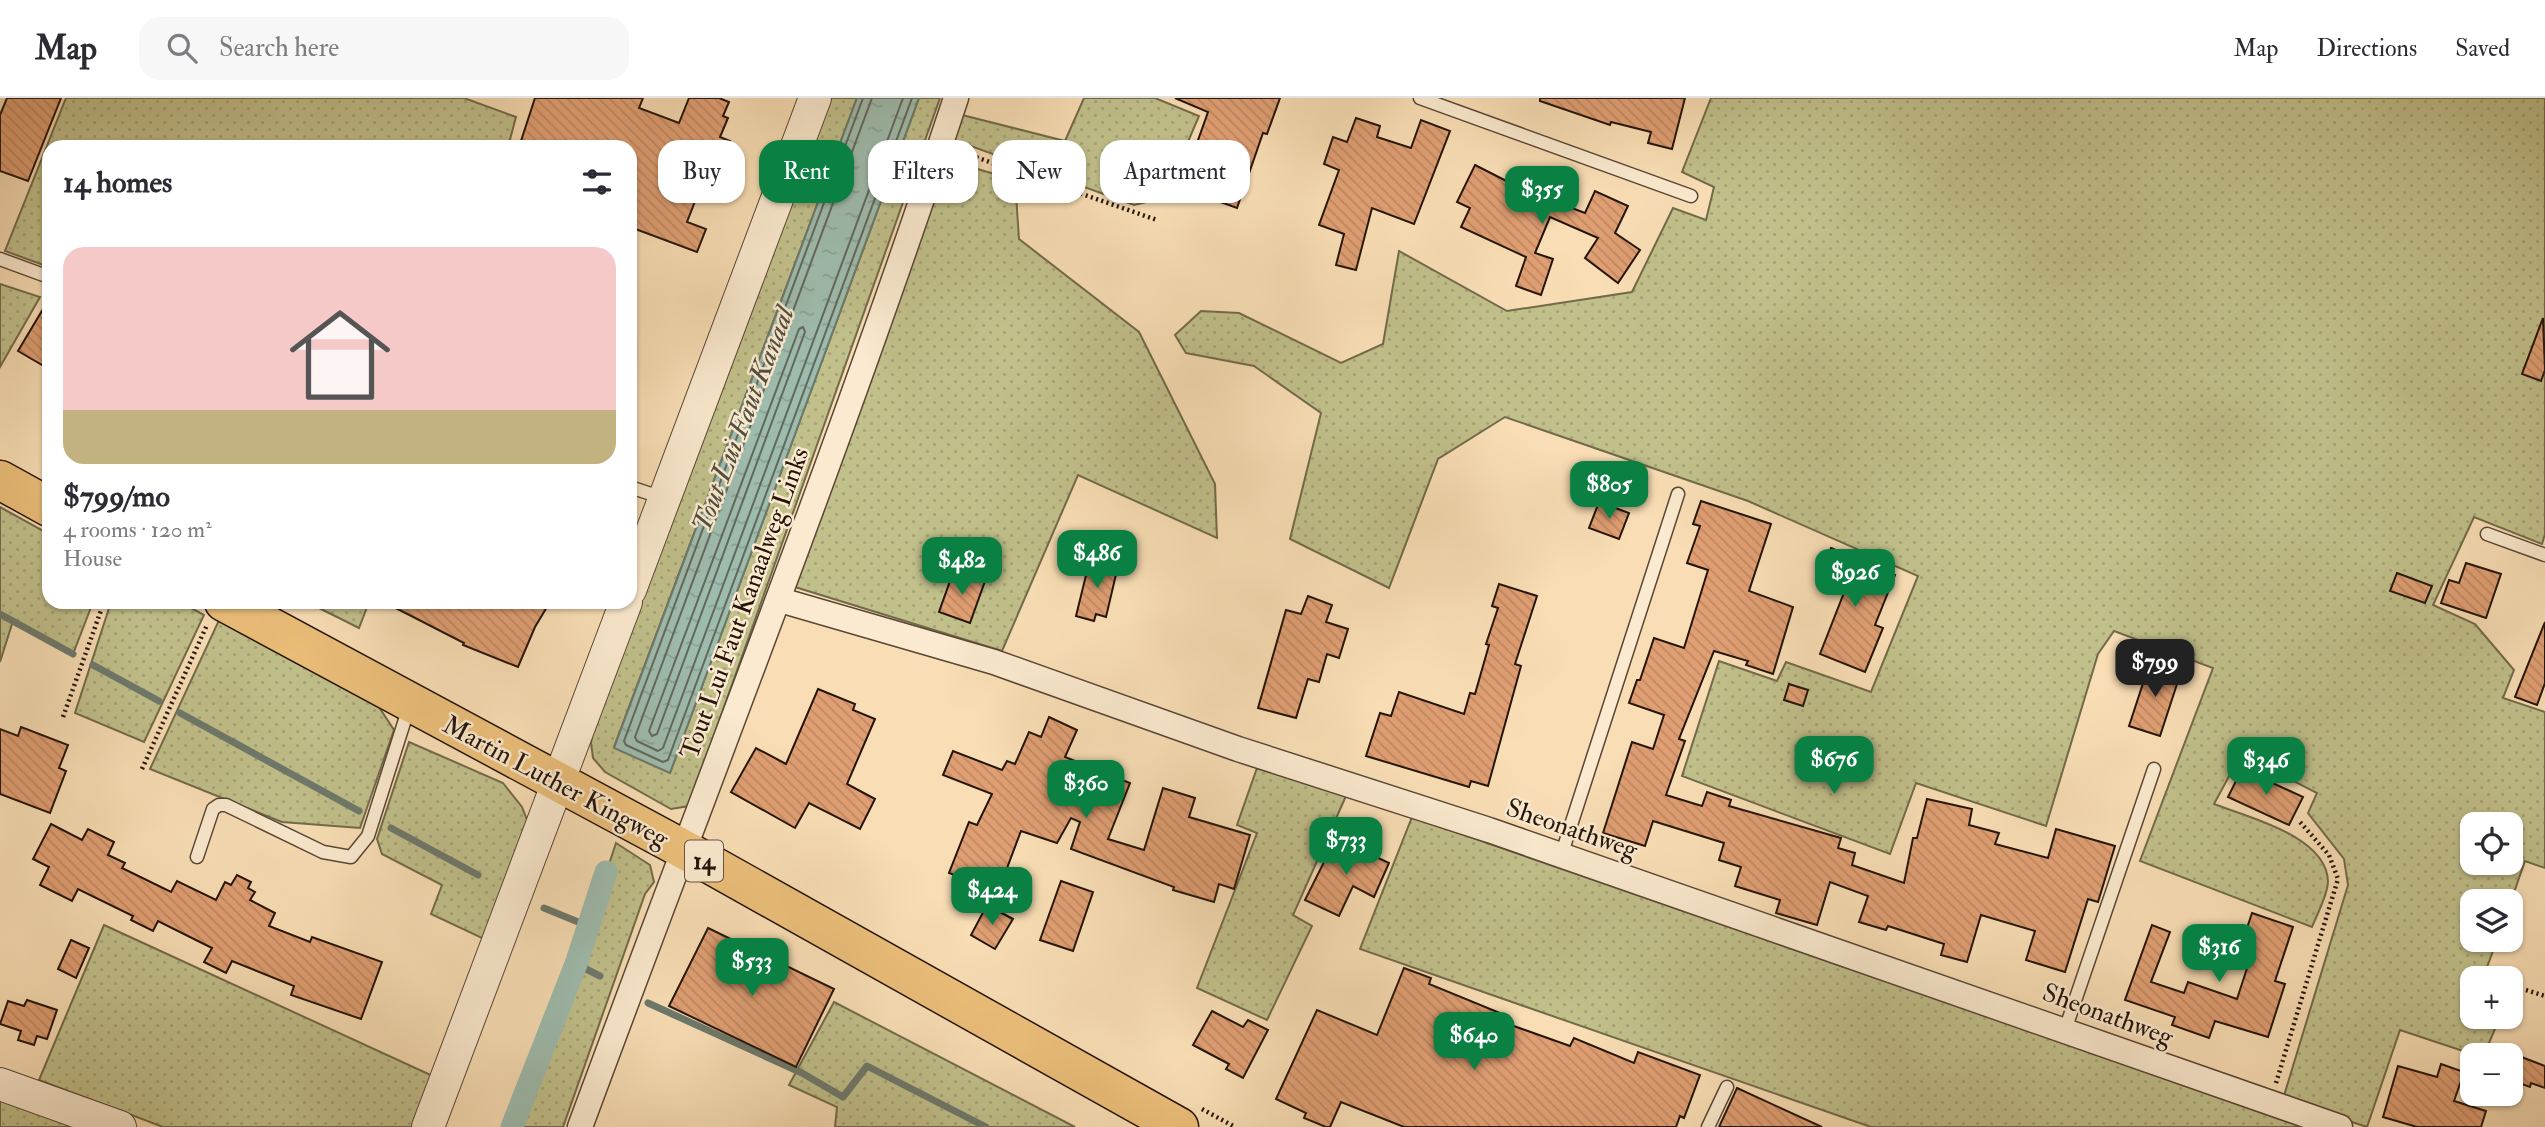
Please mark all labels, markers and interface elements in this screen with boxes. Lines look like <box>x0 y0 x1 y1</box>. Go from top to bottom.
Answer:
search box <box>139 17 629 80</box>
text: Map <box>35 28 97 69</box>
icon: search <box>163 29 201 67</box>
text: Search here <box>219 32 339 64</box>
text: Map <box>2233 33 2278 64</box>
text: Directions <box>2316 33 2417 64</box>
text: Saved <box>2455 33 2510 64</box>
chip: Buy <box>658 140 745 203</box>
chip: Rent <box>759 140 854 203</box>
chip: Filters <box>868 140 978 203</box>
chip: New <box>992 140 1086 203</box>
chip: Apartment <box>1100 140 1250 203</box>
icon: filters <box>578 163 616 201</box>
text: 14 homes <box>63 164 172 201</box>
pin: $355 <box>1501 166 1583 226</box>
text: $355 <box>1521 174 1563 203</box>
icon: home <box>277 292 403 418</box>
water label: Tout Lui Faut Kanaal <box>684 300 803 537</box>
street label: Tout Lui Faut Kanaalweg Links <box>674 443 816 764</box>
pin: $805 <box>1568 462 1650 521</box>
text: $805 <box>1586 469 1632 498</box>
text: $799/mo <box>63 478 170 515</box>
text: 4 rooms · 120 m² <box>63 515 212 544</box>
pin: $486 <box>1056 531 1138 590</box>
pin: $482 <box>921 538 1003 597</box>
text: $486 <box>1073 538 1121 567</box>
text: House <box>63 544 122 573</box>
text: $482 <box>938 545 986 574</box>
pin: $926 <box>1814 550 1896 609</box>
text: $926 <box>1831 557 1879 586</box>
pin: $799 <box>2114 640 2196 699</box>
text: $799 <box>2131 647 2179 676</box>
street label: Martin Luther Kingweg <box>437 709 675 855</box>
pin: $676 <box>1793 736 1875 796</box>
pin: $346 <box>2225 738 2307 797</box>
text: $676 <box>1811 744 1857 773</box>
text: $346 <box>2243 745 2289 774</box>
pin: $360 <box>1045 760 1127 820</box>
text: $360 <box>1063 768 1109 797</box>
street label: Sheonathweg <box>1502 792 1643 867</box>
map controls <box>2460 812 2523 1106</box>
button: locate <box>2460 812 2523 875</box>
pin: $733 <box>1305 818 1387 877</box>
text: $733 <box>1325 825 1367 854</box>
road number: 14 <box>685 840 723 882</box>
pin: $424 <box>951 868 1033 927</box>
text: $424 <box>967 875 1017 904</box>
button: layers <box>2460 889 2523 952</box>
pin: $316 <box>2178 924 2260 984</box>
text: $316 <box>2198 932 2240 961</box>
pin: $533 <box>711 939 793 998</box>
text: $533 <box>732 946 772 975</box>
button: + <box>2460 966 2523 1029</box>
street label: Sheonathweg <box>2038 977 2179 1054</box>
pin: $640 <box>1433 1012 1515 1072</box>
text: $640 <box>1450 1020 1498 1049</box>
button: − <box>2460 1043 2523 1106</box>

